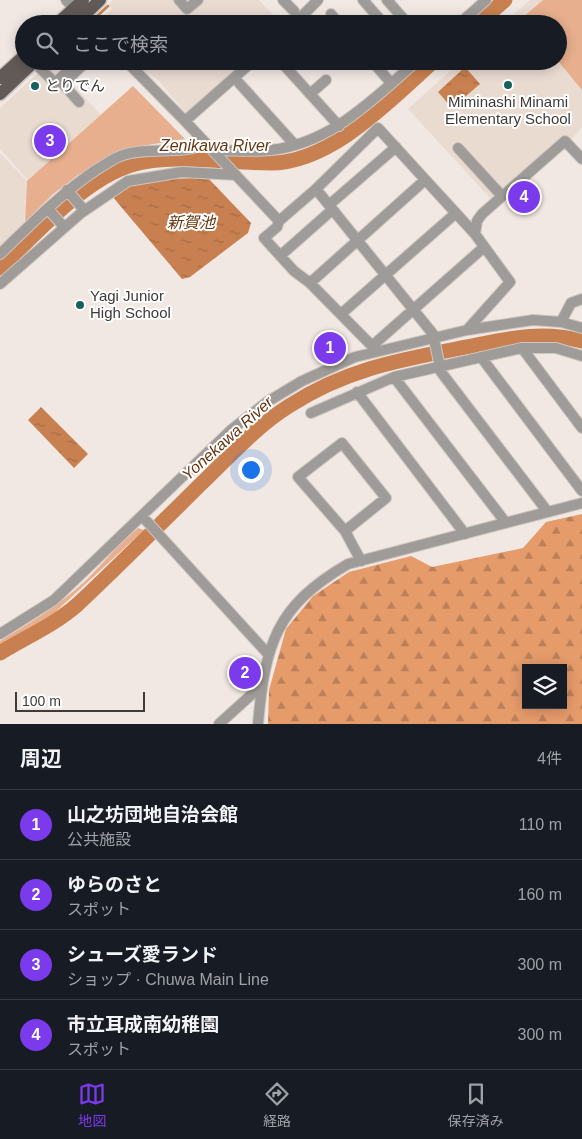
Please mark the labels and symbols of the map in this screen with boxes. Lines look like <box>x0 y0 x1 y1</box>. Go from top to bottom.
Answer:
place label: とりでん <box>45 77 105 94</box>
marker: Miminashi Minami Elementary School <box>502 79 514 91</box>
marker: とりでん <box>29 80 41 92</box>
place label: Miminashi Minami Elementary School <box>445 93 571 127</box>
pin: 3 <box>34 122 66 160</box>
water label: Zenikawa River <box>159 137 271 154</box>
pin: 4 <box>508 178 540 216</box>
water label: 新賀池 <box>167 214 217 231</box>
place label: Yagi Junior High School <box>90 287 171 321</box>
marker: Yagi Junior High School <box>74 299 86 311</box>
pin: 1 <box>314 329 346 367</box>
water label: Yonekawa River <box>179 393 276 483</box>
your location <box>238 457 264 483</box>
pin: 2 <box>229 654 261 692</box>
scale bar <box>15 689 145 712</box>

